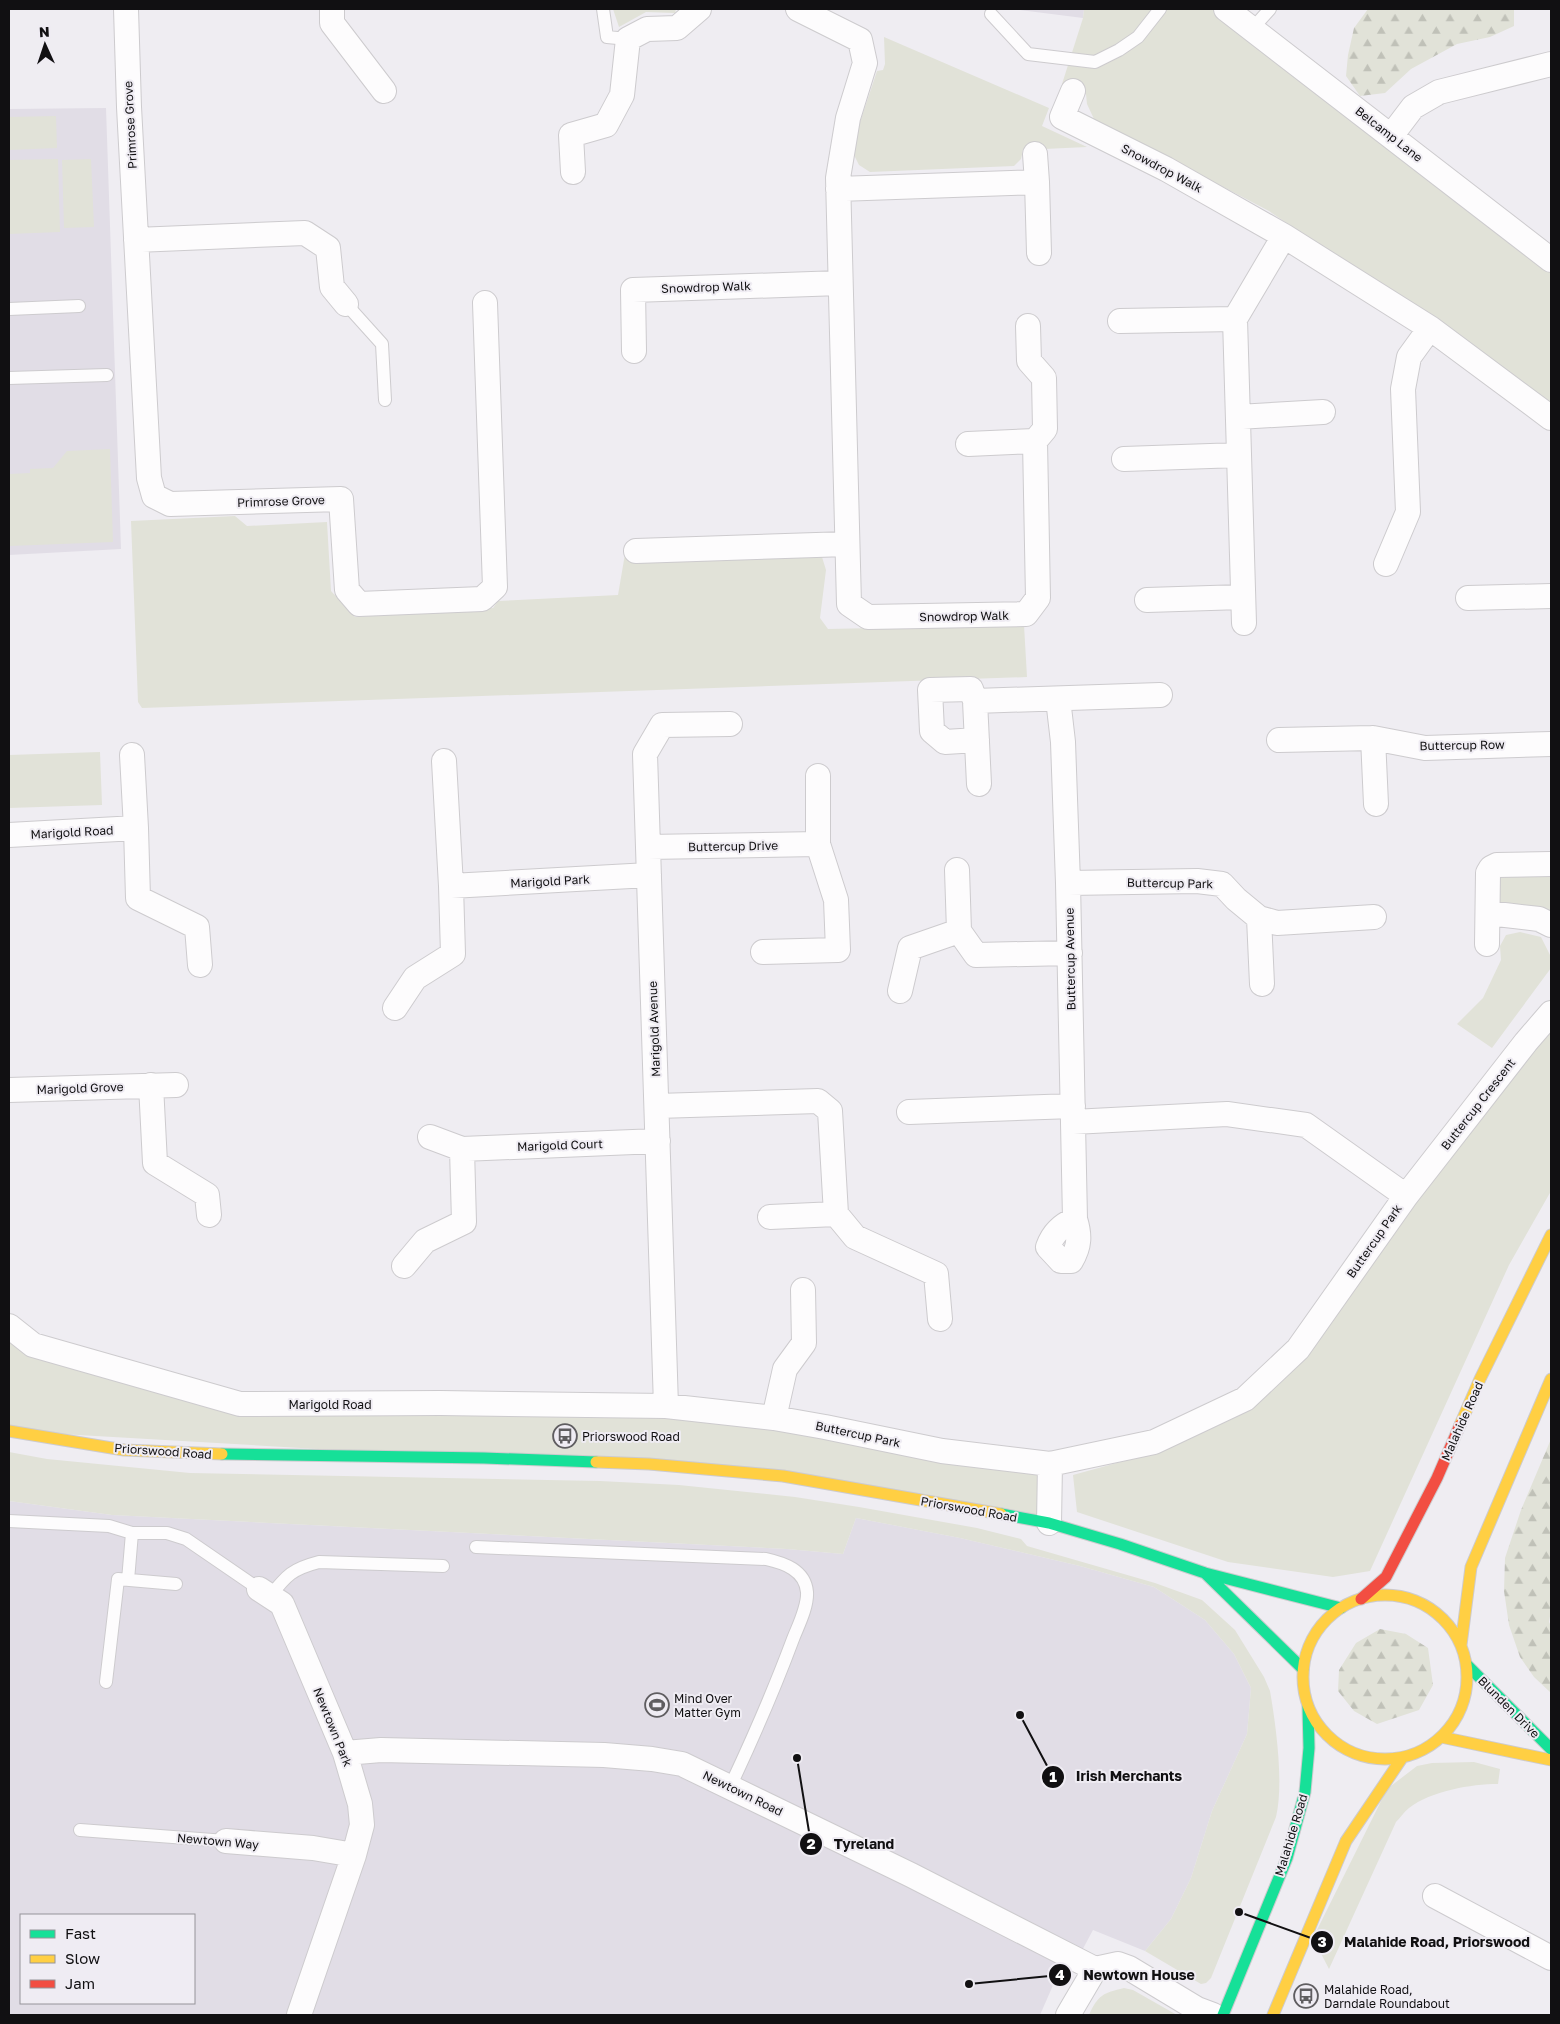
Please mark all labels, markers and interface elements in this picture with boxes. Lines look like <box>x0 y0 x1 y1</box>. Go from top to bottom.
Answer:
north arrow <box>20 20 70 70</box>
text: N <box>39 23 50 40</box>
street label: Primrose Grove <box>120 81 140 169</box>
street label: Belcamp Lane <box>1352 103 1426 165</box>
street label: Snowdrop Walk <box>1119 140 1205 196</box>
street label: Snowdrop Walk <box>661 278 751 296</box>
street label: Primrose Grove <box>237 492 325 510</box>
street label: Snowdrop Walk <box>919 608 1009 624</box>
street label: Buttercup Row <box>1419 737 1505 753</box>
street label: Marigold Road <box>30 822 114 842</box>
street label: Buttercup Drive <box>688 838 778 854</box>
street label: Marigold Park <box>510 871 590 891</box>
street label: Buttercup Park <box>1127 875 1214 891</box>
street label: Buttercup Avenue <box>1062 907 1078 1011</box>
street label: Marigold Avenue <box>645 981 663 1077</box>
street label: Buttercup Crescent <box>1438 1055 1519 1153</box>
street label: Marigold Grove <box>36 1079 124 1097</box>
street label: Marigold Court <box>517 1136 603 1154</box>
street label: Buttercup Park <box>1343 1201 1405 1281</box>
street label: Malahide Road <box>1438 1379 1486 1463</box>
street label: Marigold Road <box>288 1397 372 1412</box>
street label: Buttercup Park <box>814 1418 902 1450</box>
bus stop icon: Priorswood Road <box>552 1423 578 1449</box>
place label: Priorswood Road <box>582 1429 680 1444</box>
street label: Priorswood Road <box>114 1440 212 1462</box>
street label: Priorswood Road <box>920 1493 1018 1525</box>
street label: Blunden Drive <box>1475 1673 1543 1741</box>
street label: Newtown Park <box>310 1685 356 1769</box>
place label: Mind Over Matter Gym <box>674 1691 741 1720</box>
sports icon: Mind Over Matter Gym <box>644 1692 670 1718</box>
callout: Irish Merchants <box>1041 1762 1192 1791</box>
street label: Newtown Road <box>700 1767 786 1819</box>
text: 1 <box>1049 1767 1057 1785</box>
text: Irish Merchants <box>1076 1767 1182 1784</box>
street label: Malahide Road <box>1271 1792 1311 1878</box>
callout: Tyreland <box>799 1829 904 1858</box>
street label: Newtown Way <box>176 1830 260 1852</box>
text: 2 <box>806 1834 816 1852</box>
text: Tyreland <box>834 1835 894 1852</box>
legend <box>20 1914 195 2004</box>
text: Fast <box>65 1924 96 1942</box>
callout: Malahide Road, Priorswood <box>1309 1928 1540 1957</box>
text: 3 <box>1317 1932 1327 1950</box>
text: Malahide Road, Priorswood <box>1344 1933 1530 1950</box>
text: Slow <box>65 1949 100 1967</box>
callout: Newtown House <box>1048 1960 1204 1989</box>
text: 4 <box>1055 1965 1065 1983</box>
text: Newtown House <box>1083 1966 1195 1983</box>
text: Jam <box>65 1974 95 1992</box>
place label: Malahide Road, Darndale Roundabout <box>1324 1982 1450 2011</box>
bus stop icon: Malahide Road, Darndale Roundabout <box>1293 1983 1319 2009</box>

